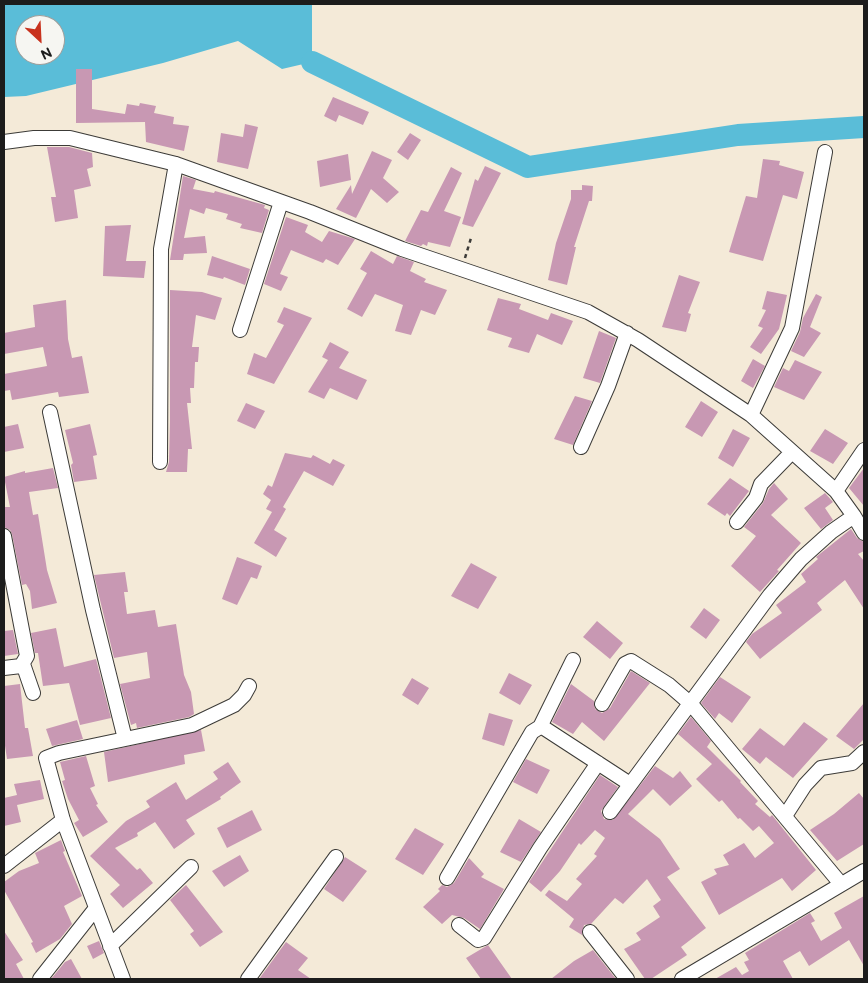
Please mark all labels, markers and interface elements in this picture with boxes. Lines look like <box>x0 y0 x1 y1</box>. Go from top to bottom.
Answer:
north arrow <box>15 15 65 65</box>
text: N <box>38 43 54 63</box>

